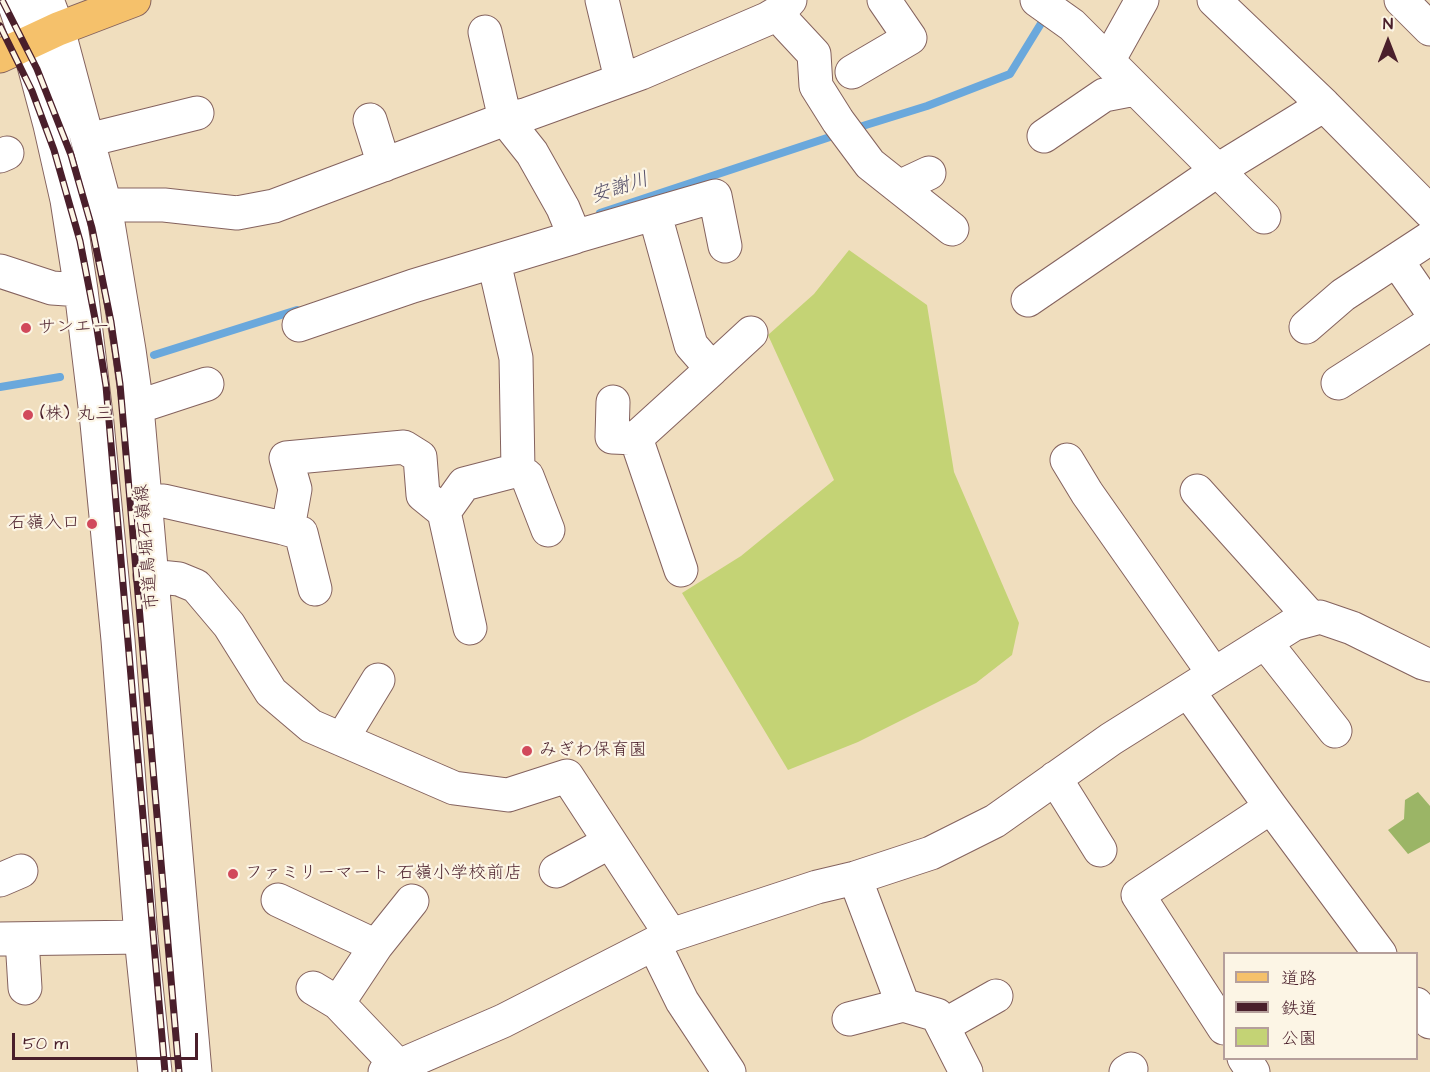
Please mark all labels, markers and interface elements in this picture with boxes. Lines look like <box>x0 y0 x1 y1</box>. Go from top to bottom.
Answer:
north arrow <box>1358 12 1418 72</box>
text: N <box>1383 13 1393 35</box>
water label: 安謝川 <box>588 168 652 210</box>
place label: サンエー <box>38 317 110 339</box>
marker: サンエー <box>19 321 33 335</box>
place label: (株) 丸三 <box>40 404 113 426</box>
marker: (株) 丸三 <box>21 408 35 422</box>
street label: 市道鳥堀石嶺線 <box>132 483 164 611</box>
place label: 石嶺入口 <box>8 513 80 535</box>
marker: 石嶺入口 <box>85 517 99 531</box>
place label: みぎわ保育園 <box>539 740 647 762</box>
marker: みぎわ保育園 <box>520 744 534 758</box>
place label: ファミリーマート 石嶺小学校前店 <box>245 863 522 885</box>
marker: ファミリーマート 石嶺小学校前店 <box>226 867 240 881</box>
legend <box>1223 952 1418 1060</box>
text: 道路 <box>1281 966 1317 991</box>
text: 鉄道 <box>1281 996 1317 1021</box>
scale bar <box>15 1021 201 1059</box>
text: 公園 <box>1281 1026 1317 1051</box>
text: 50 m <box>23 1031 68 1056</box>

